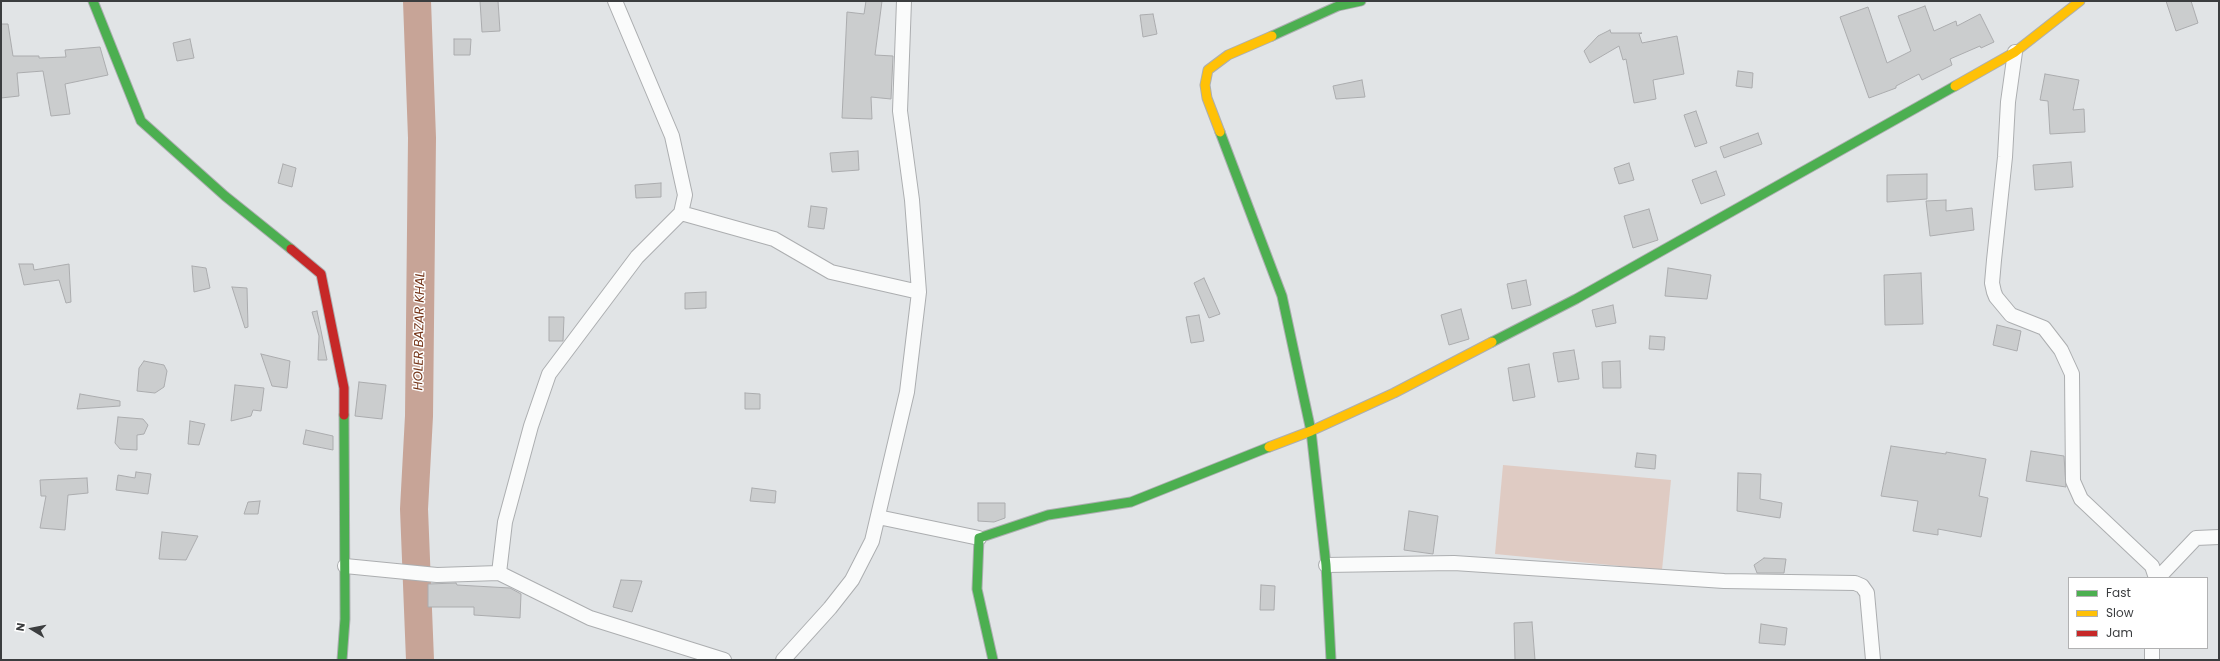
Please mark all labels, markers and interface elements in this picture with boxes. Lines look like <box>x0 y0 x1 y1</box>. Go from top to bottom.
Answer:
water label: HOLER BAZAR KHAL <box>411 272 429 390</box>
legend <box>2068 577 2208 649</box>
text: Fast <box>2106 584 2131 601</box>
text: Slow <box>2106 604 2134 621</box>
north arrow <box>12 609 52 649</box>
text: N <box>12 621 29 632</box>
text: Jam <box>2106 624 2133 641</box>

